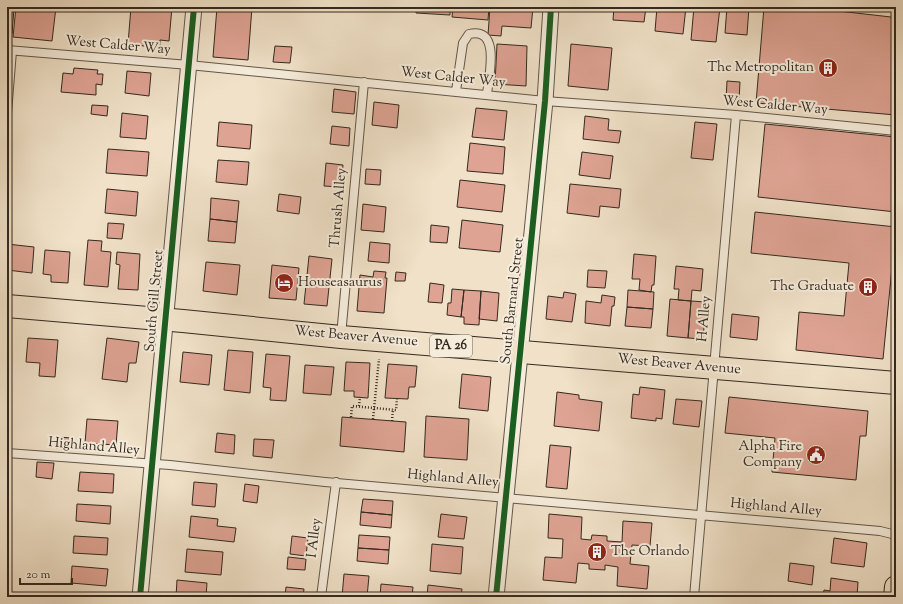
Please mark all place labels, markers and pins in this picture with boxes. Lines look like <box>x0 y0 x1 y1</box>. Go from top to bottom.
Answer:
building icon: The Metropolitan <box>817 57 839 79</box>
place label: The Metropolitan <box>707 58 814 78</box>
hotel icon: Houseasaurus <box>273 272 295 294</box>
place label: Houseasaurus <box>298 273 382 293</box>
building icon: The Graduate <box>857 276 879 298</box>
place label: The Graduate <box>770 277 854 297</box>
place label: Alpha Fire Company <box>738 437 802 473</box>
public building icon: Alpha Fire Company <box>805 444 827 466</box>
building icon: The Orlando <box>586 541 608 563</box>
place label: The Orlando <box>611 542 690 562</box>

